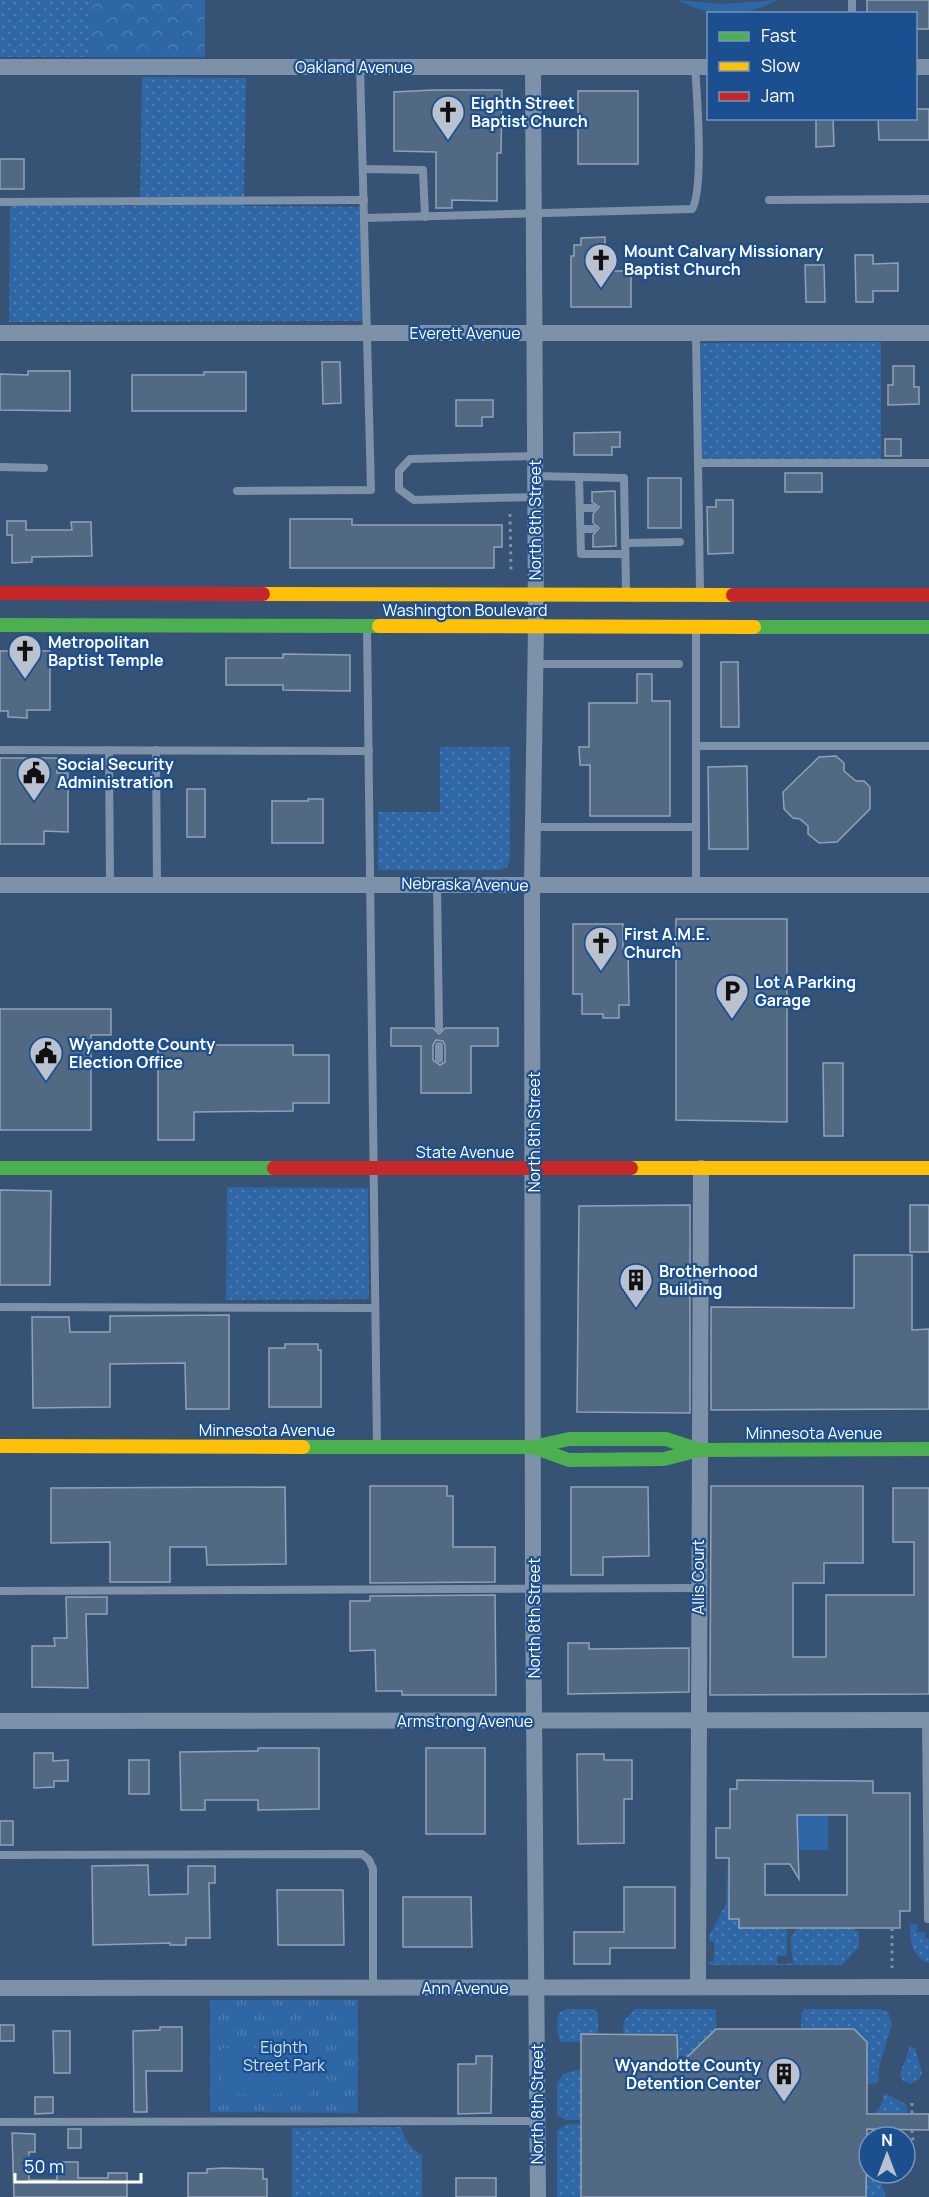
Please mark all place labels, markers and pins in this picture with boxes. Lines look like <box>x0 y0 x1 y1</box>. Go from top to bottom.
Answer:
place label: Eighth Street Baptist Church <box>471 92 588 132</box>
church icon: Eighth Street Baptist Church <box>430 94 466 141</box>
place label: Mount Calvary Missionary Baptist Church <box>624 240 823 280</box>
church icon: Mount Calvary Missionary Baptist Church <box>583 242 619 289</box>
place label: Metropolitan Baptist Temple <box>48 631 164 671</box>
church icon: Metropolitan Baptist Temple <box>7 633 43 680</box>
place label: Social Security Administration <box>57 753 174 793</box>
public building icon: Social Security Administration <box>16 755 52 802</box>
place label: First A.M.E. Church <box>624 923 710 963</box>
church icon: First A.M.E. Church <box>583 925 619 972</box>
place label: Lot A Parking Garage <box>755 971 856 1011</box>
parking icon: Lot A Parking Garage <box>714 973 750 1020</box>
place label: Wyandotte County Election Office <box>69 1033 215 1073</box>
public building icon: Wyandotte County Election Office <box>28 1035 64 1082</box>
place label: Brotherhood Building <box>659 1260 758 1300</box>
building icon: Brotherhood Building <box>618 1262 654 1309</box>
place label: Wyandotte County Detention Center <box>615 2054 761 2094</box>
building icon: Wyandotte County Detention Center <box>766 2056 802 2103</box>

